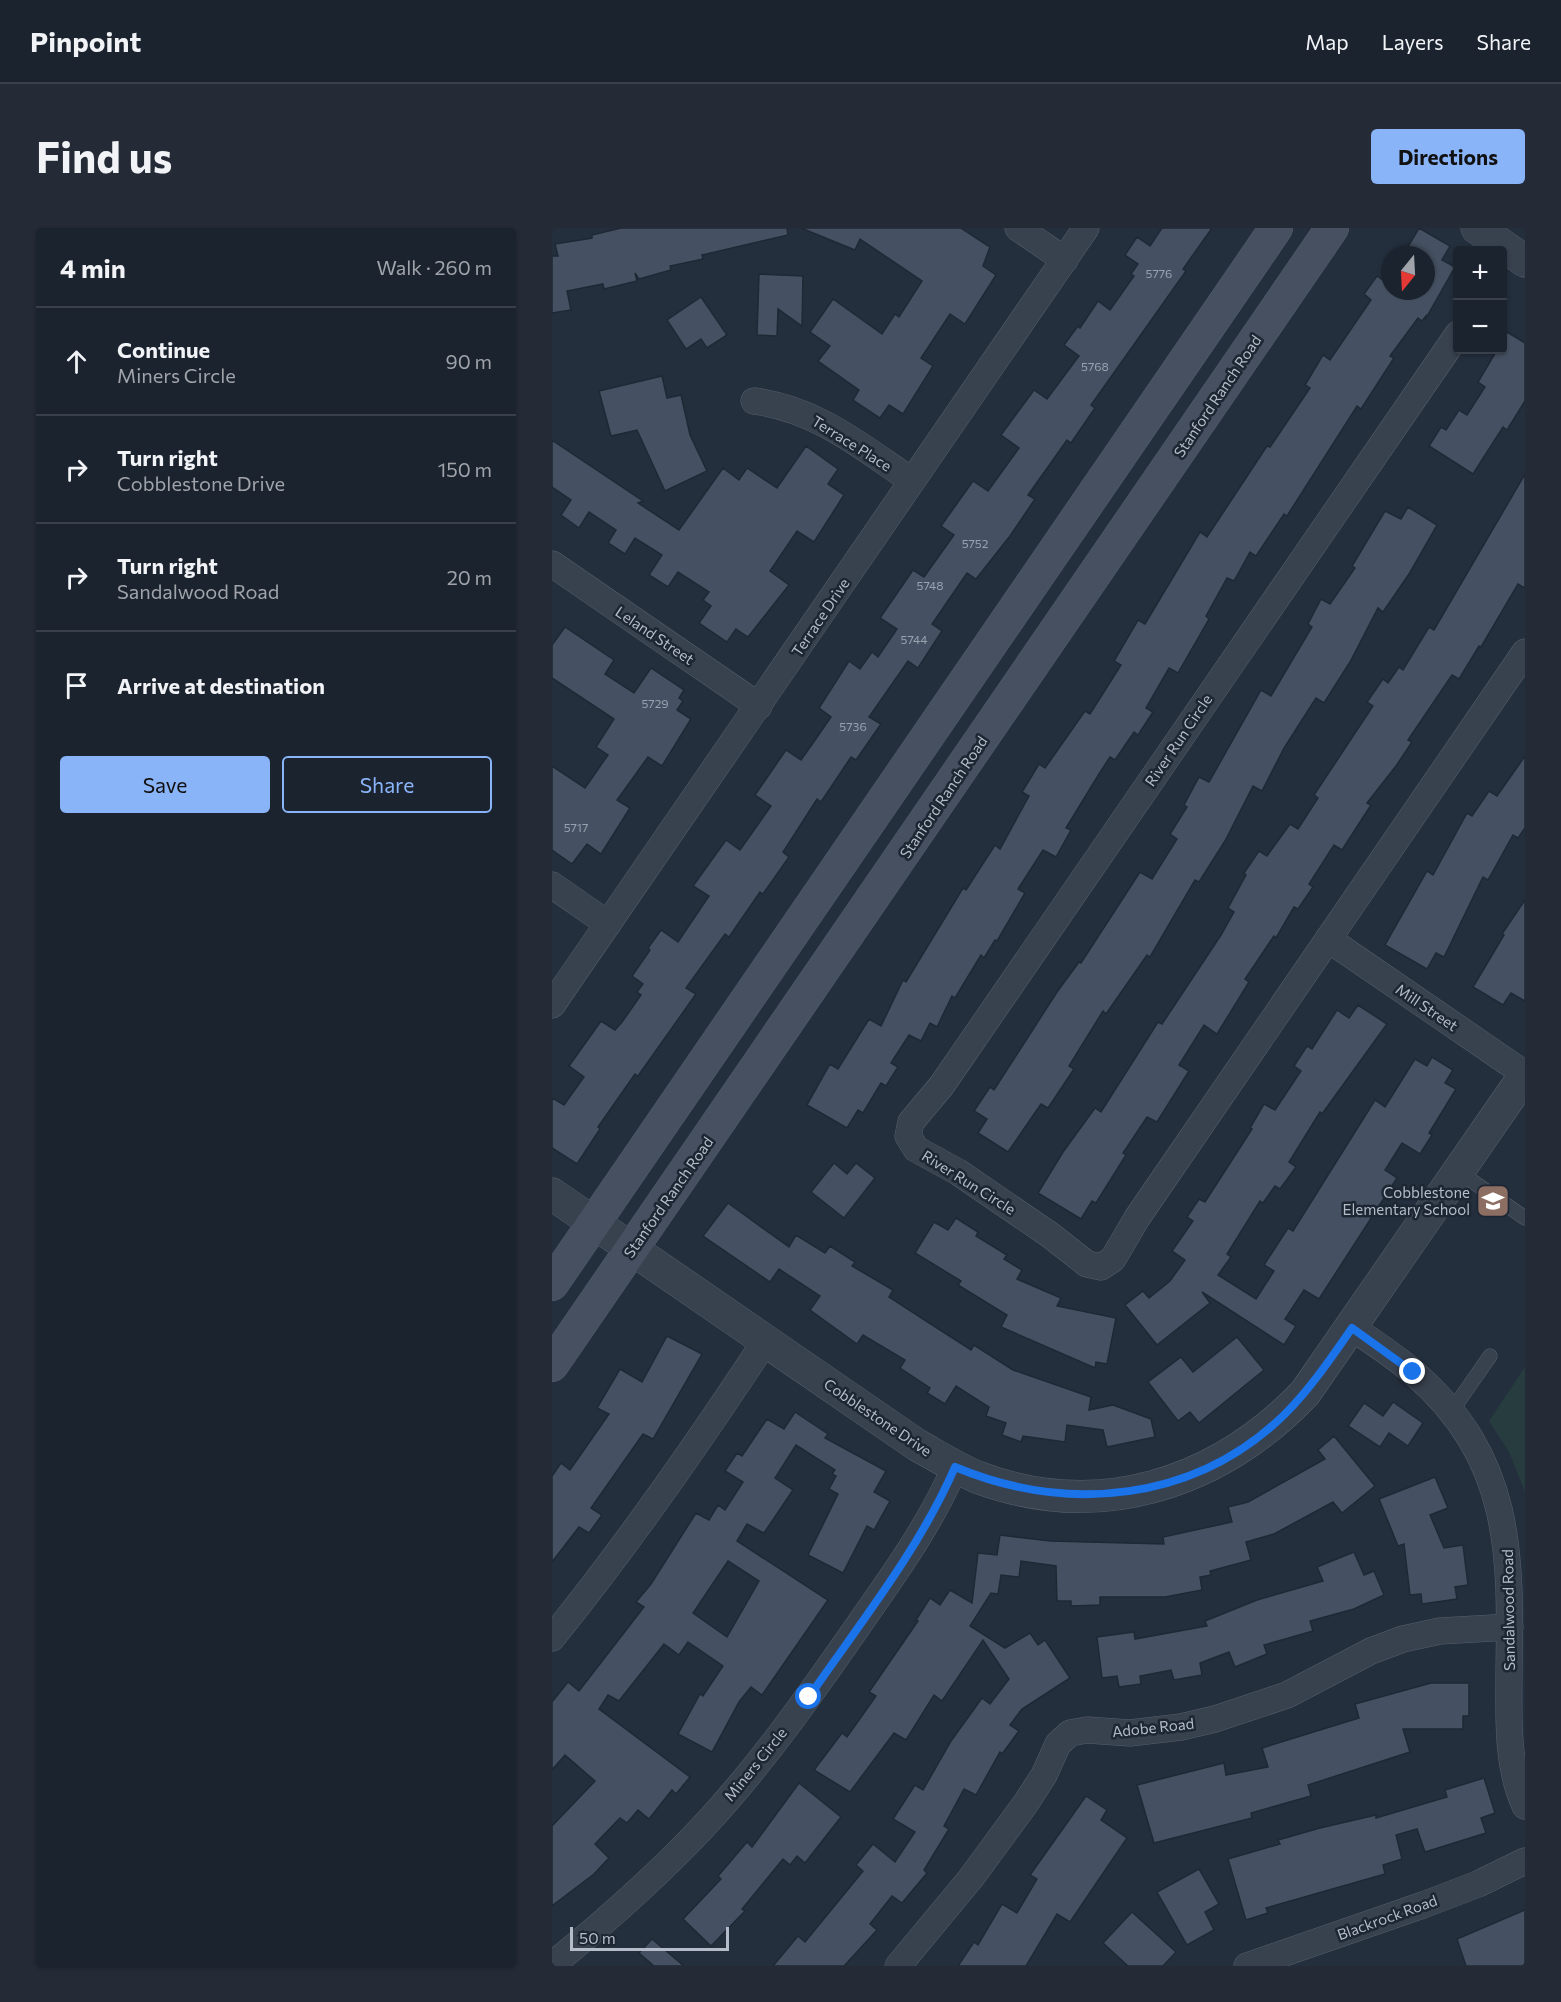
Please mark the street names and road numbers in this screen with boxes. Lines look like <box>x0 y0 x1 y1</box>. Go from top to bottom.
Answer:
street label: Stanford Ranch Road <box>1169 332 1265 460</box>
street label: Terrace Place <box>809 411 895 475</box>
street label: Terrace Drive <box>787 574 853 660</box>
street label: Leland Street <box>612 602 698 668</box>
street label: River Run Circle <box>1141 691 1215 789</box>
street label: Stanford Ranch Road <box>895 733 991 861</box>
street label: Mill Street <box>1392 980 1462 1034</box>
street label: Stanford Ranch Road <box>620 1133 716 1261</box>
street label: River Run Circle <box>919 1146 1019 1218</box>
street label: Cobblestone Drive <box>821 1374 935 1460</box>
street label: Sandalwood Road <box>1498 1549 1518 1671</box>
street label: Adobe Road <box>1111 1714 1195 1740</box>
street label: Miners Circle <box>720 1724 790 1804</box>
street label: Blackrock Road <box>1335 1891 1439 1943</box>

